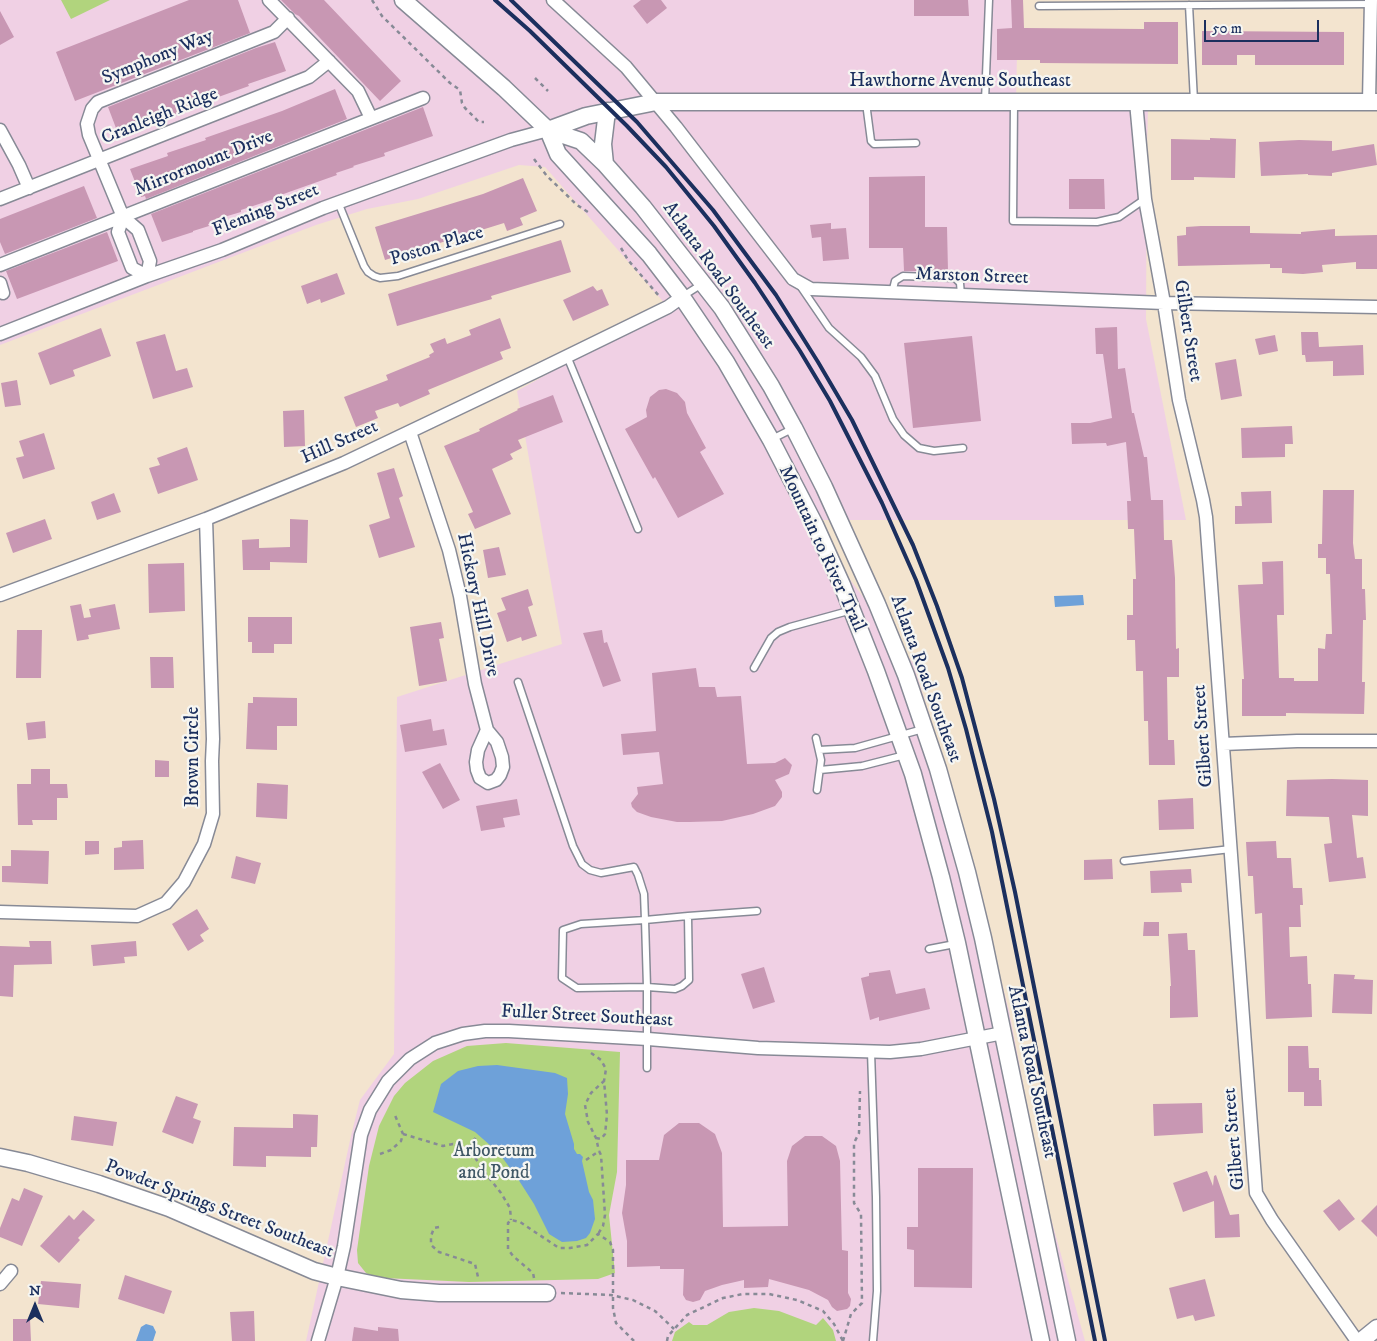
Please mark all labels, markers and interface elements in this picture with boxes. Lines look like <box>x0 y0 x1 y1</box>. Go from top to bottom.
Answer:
scale bar <box>1207 10 1322 42</box>
text: 50 m <box>1212 19 1242 38</box>
street label: Symphony Way <box>99 25 217 91</box>
street label: Hawthorne Avenue Southeast <box>849 71 1071 93</box>
street label: Cranleigh Ridge <box>99 83 221 151</box>
street label: Mirrormount Drive <box>131 126 277 202</box>
street label: Fleming Street <box>210 179 322 243</box>
street label: Atlanta Road Southeast <box>657 198 779 354</box>
street label: Poston Place <box>388 222 486 272</box>
street label: Marston Street <box>915 264 1029 290</box>
street label: Gilbert Street <box>1168 278 1206 384</box>
street label: Hill Street <box>298 416 382 470</box>
street label: Mountain to River Trail <box>772 462 870 636</box>
street label: Hickory Hill Drive <box>451 531 503 679</box>
street label: Atlanta Road Southeast <box>884 592 966 766</box>
street label: Gilbert Street <box>1189 684 1219 788</box>
street label: Brown Circle <box>183 707 205 807</box>
street label: Atlanta Road Southeast <box>1002 983 1060 1161</box>
street label: Fuller Street Southeast <box>500 1001 674 1033</box>
street label: Gilbert Street <box>1219 1087 1251 1191</box>
park label: Arboretum and Pond <box>453 1141 535 1185</box>
street label: Powder Springs Street Southeast <box>101 1156 337 1264</box>
north arrow <box>10 1281 60 1331</box>
text: N <box>29 1282 41 1300</box>

